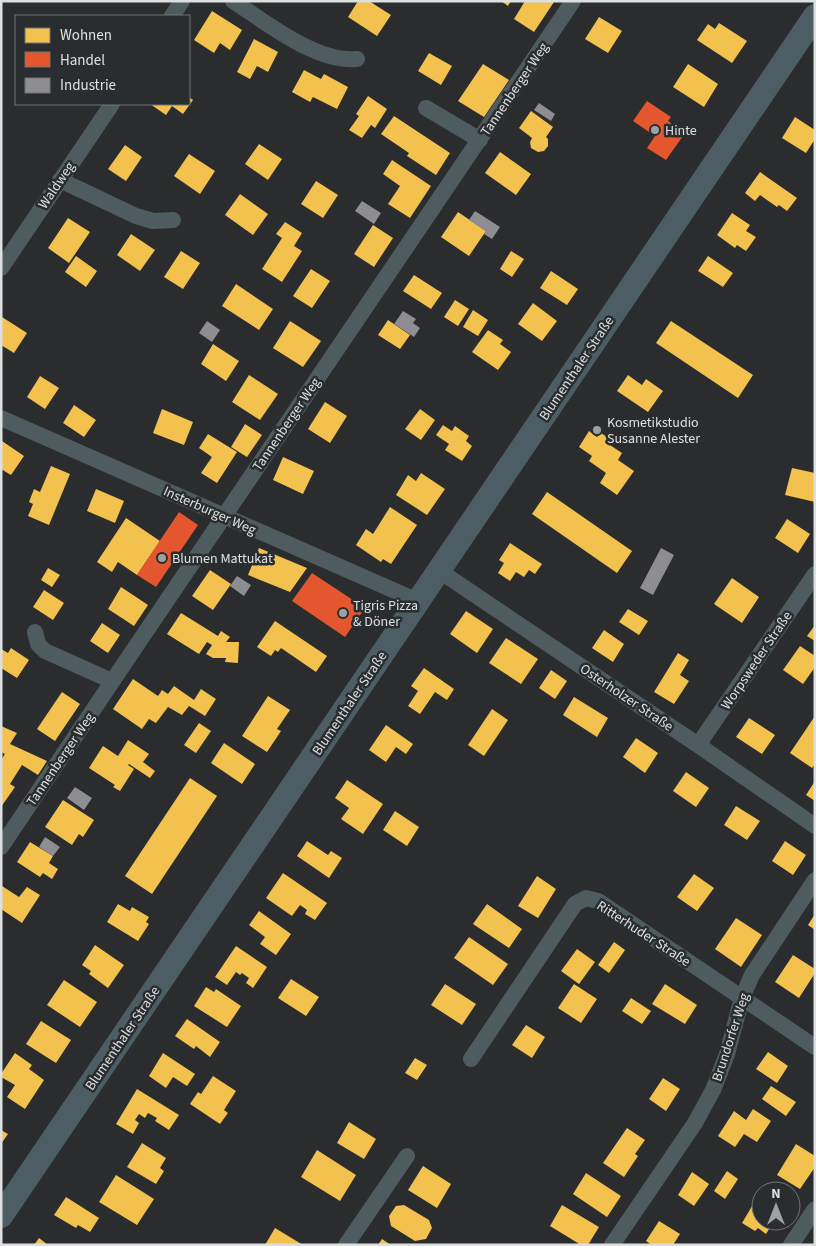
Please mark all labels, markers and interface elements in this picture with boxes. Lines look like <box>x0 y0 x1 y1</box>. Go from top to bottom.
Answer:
legend <box>15 15 190 105</box>
text: Wohnen <box>60 25 112 46</box>
street label: Tannenberger Weg <box>476 39 554 140</box>
text: Handel <box>60 50 105 71</box>
text: Industrie <box>60 75 116 96</box>
place label: Hinte <box>665 121 697 141</box>
marker: Hinte <box>649 124 661 136</box>
street label: Waldweg <box>34 158 80 213</box>
street label: Blumenthaler Straße <box>535 312 619 425</box>
street label: Tannenberger Weg <box>248 374 326 475</box>
place label: Kosmetikstudio Susanne Alester <box>607 413 700 449</box>
marker: Kosmetikstudio Susanne Alester <box>591 424 603 436</box>
street label: Insterburger Weg <box>160 482 259 540</box>
place label: Blumen Mattukat <box>172 549 273 569</box>
marker: Blumen Mattukat <box>156 552 168 564</box>
place label: Tigris Pizza & Döner <box>353 596 418 632</box>
marker: Tigris Pizza & Döner <box>337 607 349 619</box>
street label: Worpsweder Straße <box>716 607 797 714</box>
street label: Blumenthaler Straße <box>308 647 392 760</box>
street label: Osterholzer Straße <box>576 659 677 737</box>
street label: Tannenberger Weg <box>22 709 100 810</box>
street label: Ritterhuder Straße <box>593 896 694 972</box>
street label: Blumenthaler Straße <box>81 982 165 1095</box>
street label: Brundorfer Weg <box>707 990 755 1084</box>
north arrow <box>751 1181 801 1231</box>
text: N <box>771 1184 781 1204</box>

